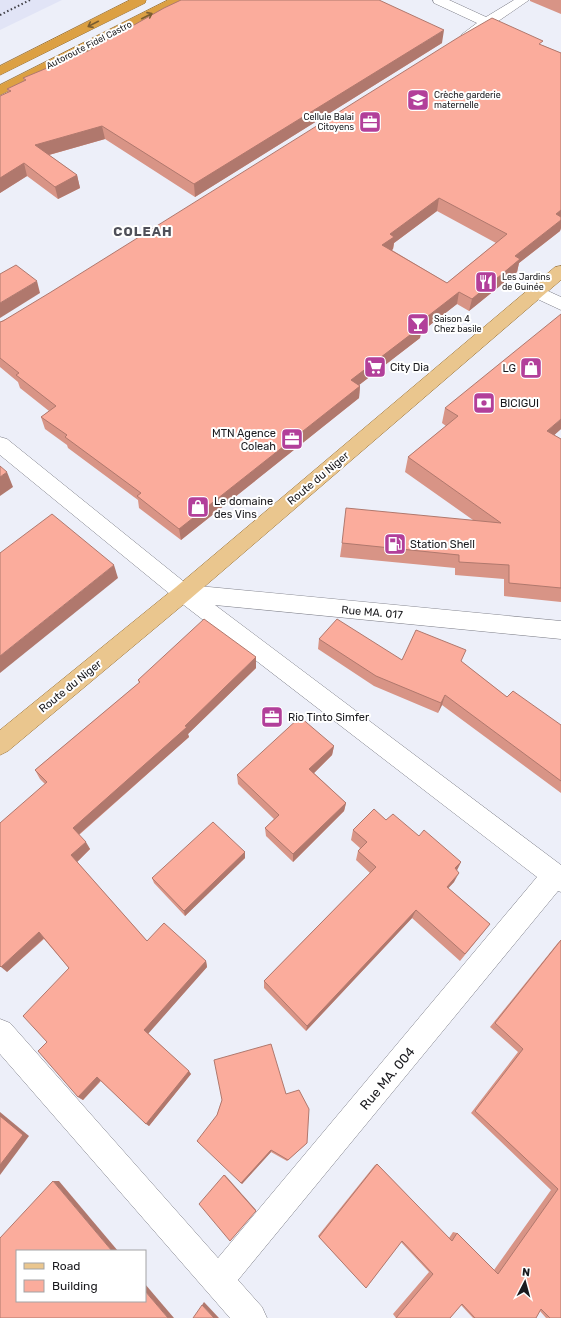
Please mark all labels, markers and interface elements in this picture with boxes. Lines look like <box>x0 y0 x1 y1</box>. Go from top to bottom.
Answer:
one-way arrow <box>141 12 153 19</box>
street label: Autoroute Fidel Castro <box>45 19 133 71</box>
one-way arrow <box>87 21 99 28</box>
school or university icon: Crèche garderie maternelle <box>405 87 431 113</box>
place label: Crèche garderie maternelle <box>434 90 501 110</box>
office icon: Cellule Balai Citoyens <box>357 109 383 135</box>
place label: Cellule Balai Citoyens <box>303 112 354 132</box>
district label: COLEAH <box>113 224 173 239</box>
restaurant icon: Les Jardins de Guinée <box>473 269 499 295</box>
place label: Les Jardins de Guinée <box>502 272 551 292</box>
bar icon: Saison 4 Chez basile <box>405 311 431 337</box>
place label: Saison 4 Chez basile <box>434 314 482 334</box>
supermarket icon: City Dia <box>362 354 388 380</box>
shop icon: LG <box>518 355 544 381</box>
place label: City Dia <box>390 361 429 374</box>
place label: LG <box>502 362 516 375</box>
bank icon: BICIGUI <box>471 390 497 416</box>
place label: BICIGUI <box>500 397 539 410</box>
office icon: MTN Agence Coleah <box>279 426 305 452</box>
place label: MTN Agence Coleah <box>212 427 276 453</box>
street label: Route du Niger <box>285 448 352 508</box>
shop icon: Le domaine des Vins <box>185 494 211 520</box>
place label: Le domaine des Vins <box>214 495 273 521</box>
fuel station icon: Station Shell <box>382 531 408 557</box>
place label: Station Shell <box>410 538 475 551</box>
street label: Rue MA. 017 <box>341 603 404 622</box>
street label: Route du Niger <box>37 657 105 715</box>
office icon: Rio Tinto Simfer <box>259 704 285 730</box>
place label: Rio Tinto Simfer <box>288 711 370 724</box>
street label: Rue MA. 004 <box>357 1044 418 1113</box>
legend <box>16 1250 146 1302</box>
text: Road <box>52 1259 80 1273</box>
north arrow <box>505 1262 545 1302</box>
text: N <box>521 1266 531 1279</box>
text: Building <box>52 1279 98 1293</box>

